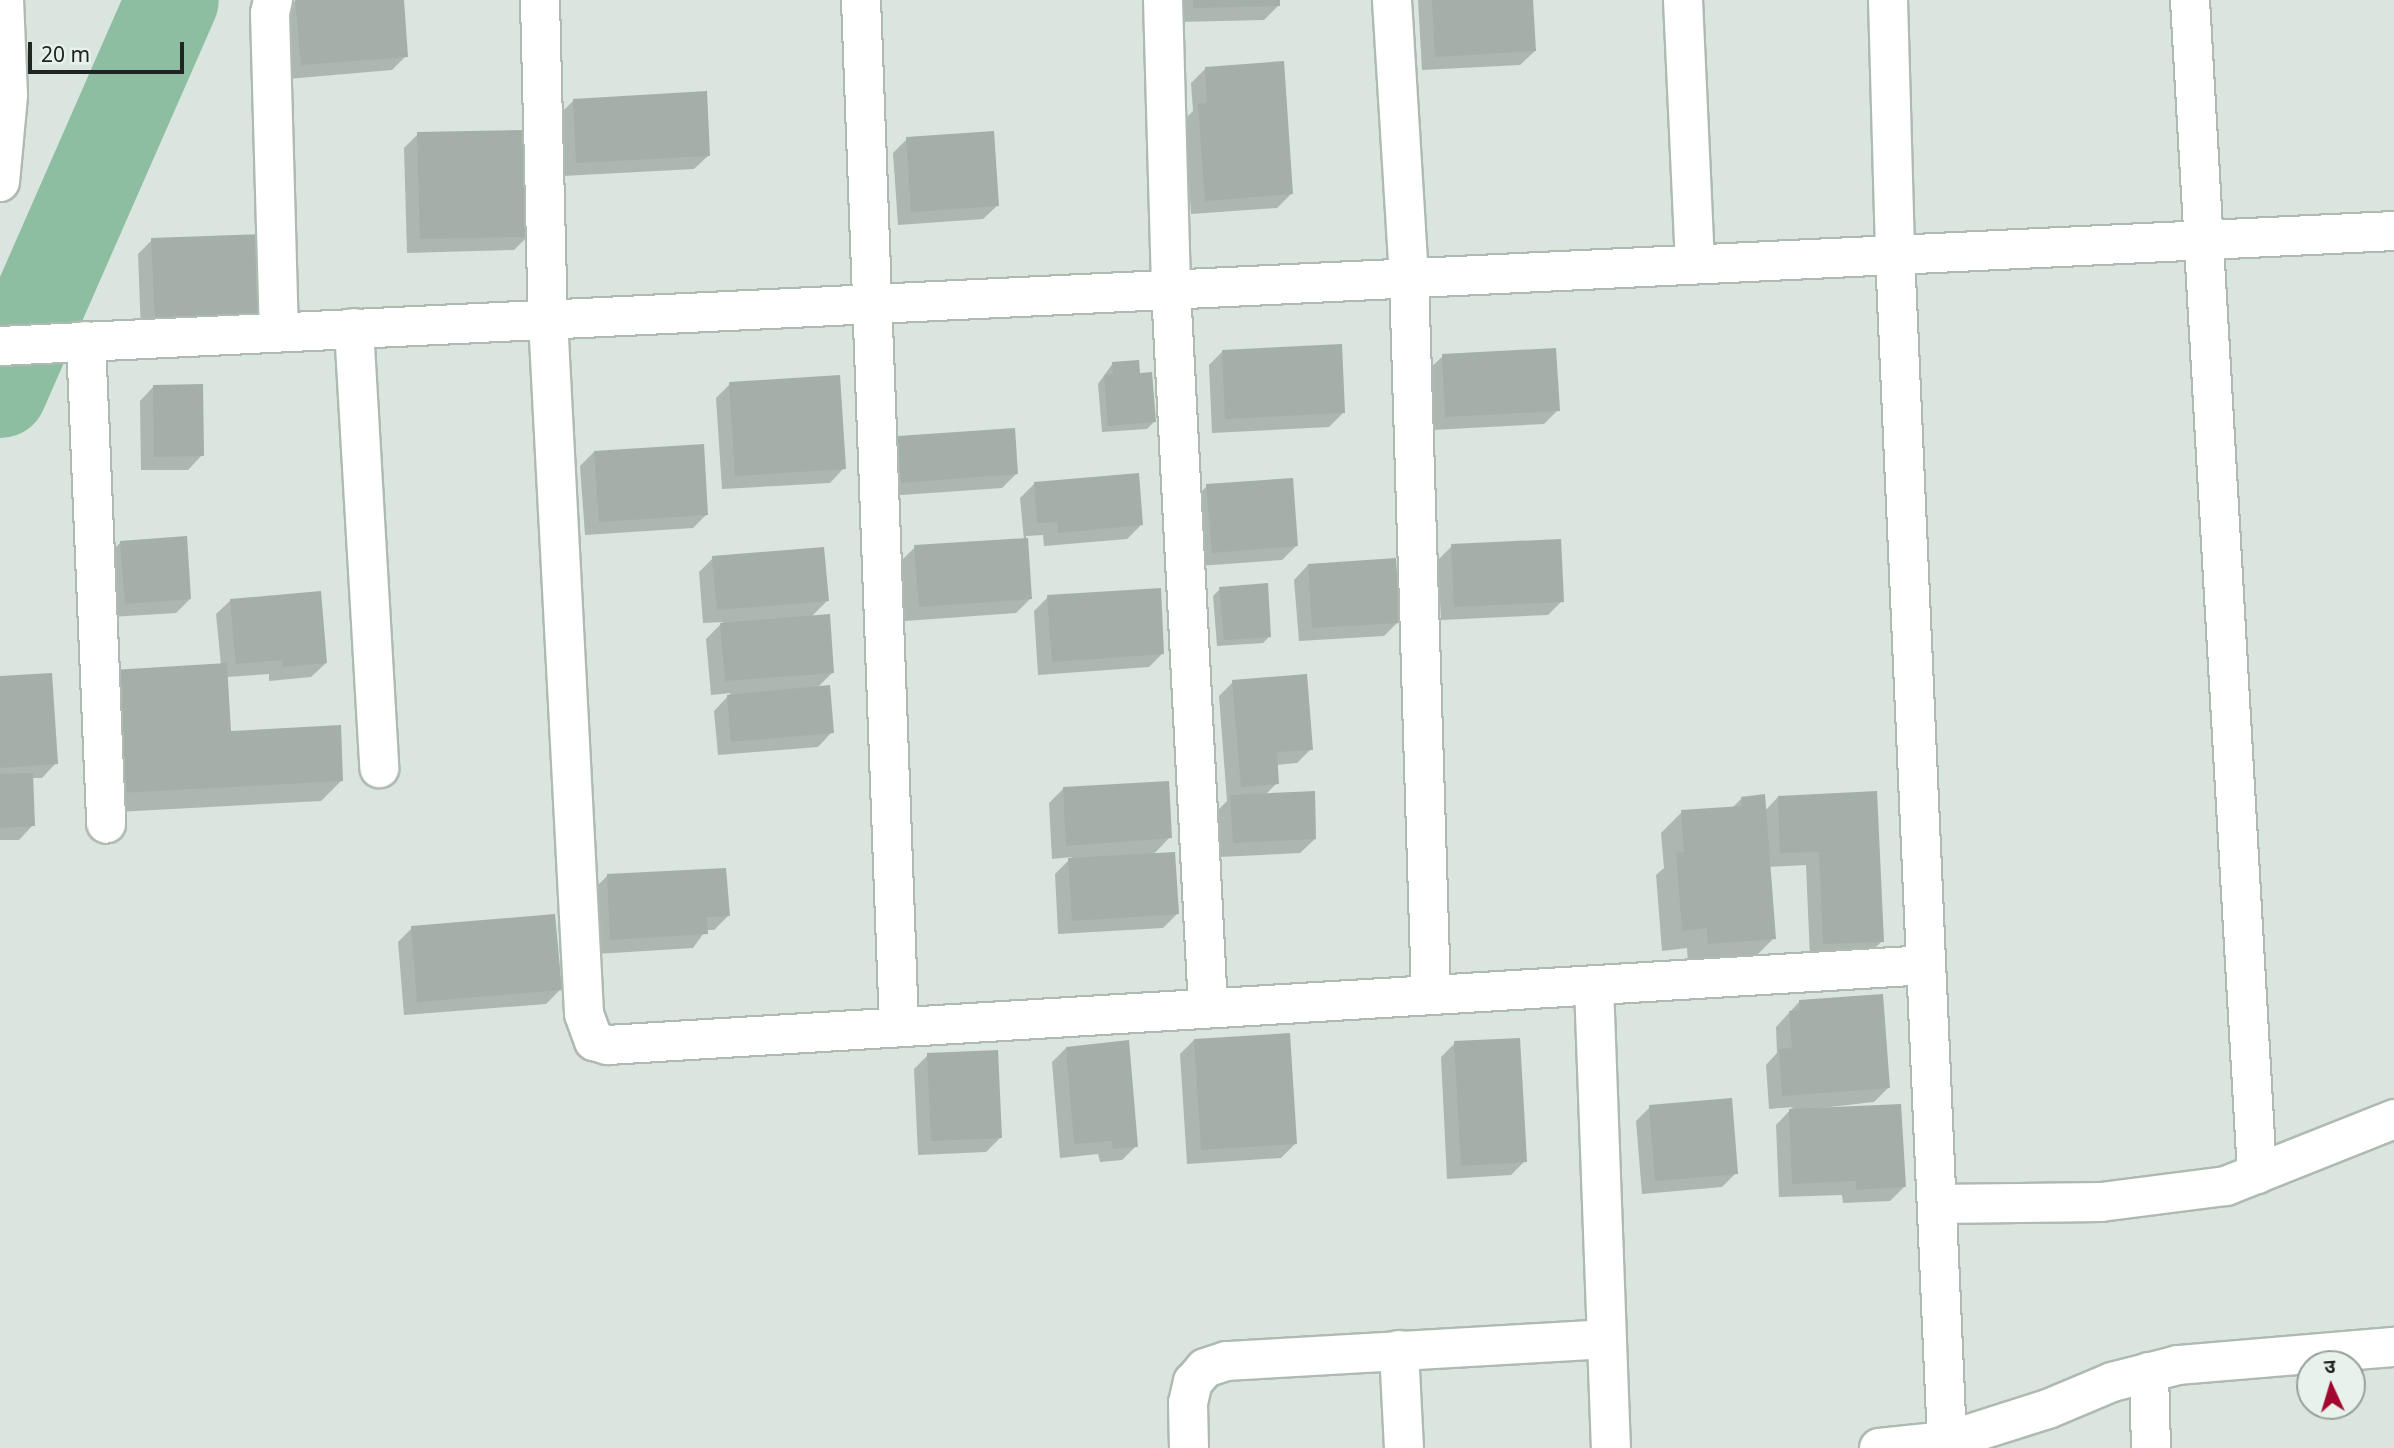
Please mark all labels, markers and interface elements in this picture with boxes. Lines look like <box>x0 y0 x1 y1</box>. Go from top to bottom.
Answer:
scale bar <box>32 28 187 72</box>
text: 20 m <box>41 40 90 68</box>
north arrow <box>2296 1350 2366 1420</box>
text: उ <box>2323 1353 2336 1379</box>

